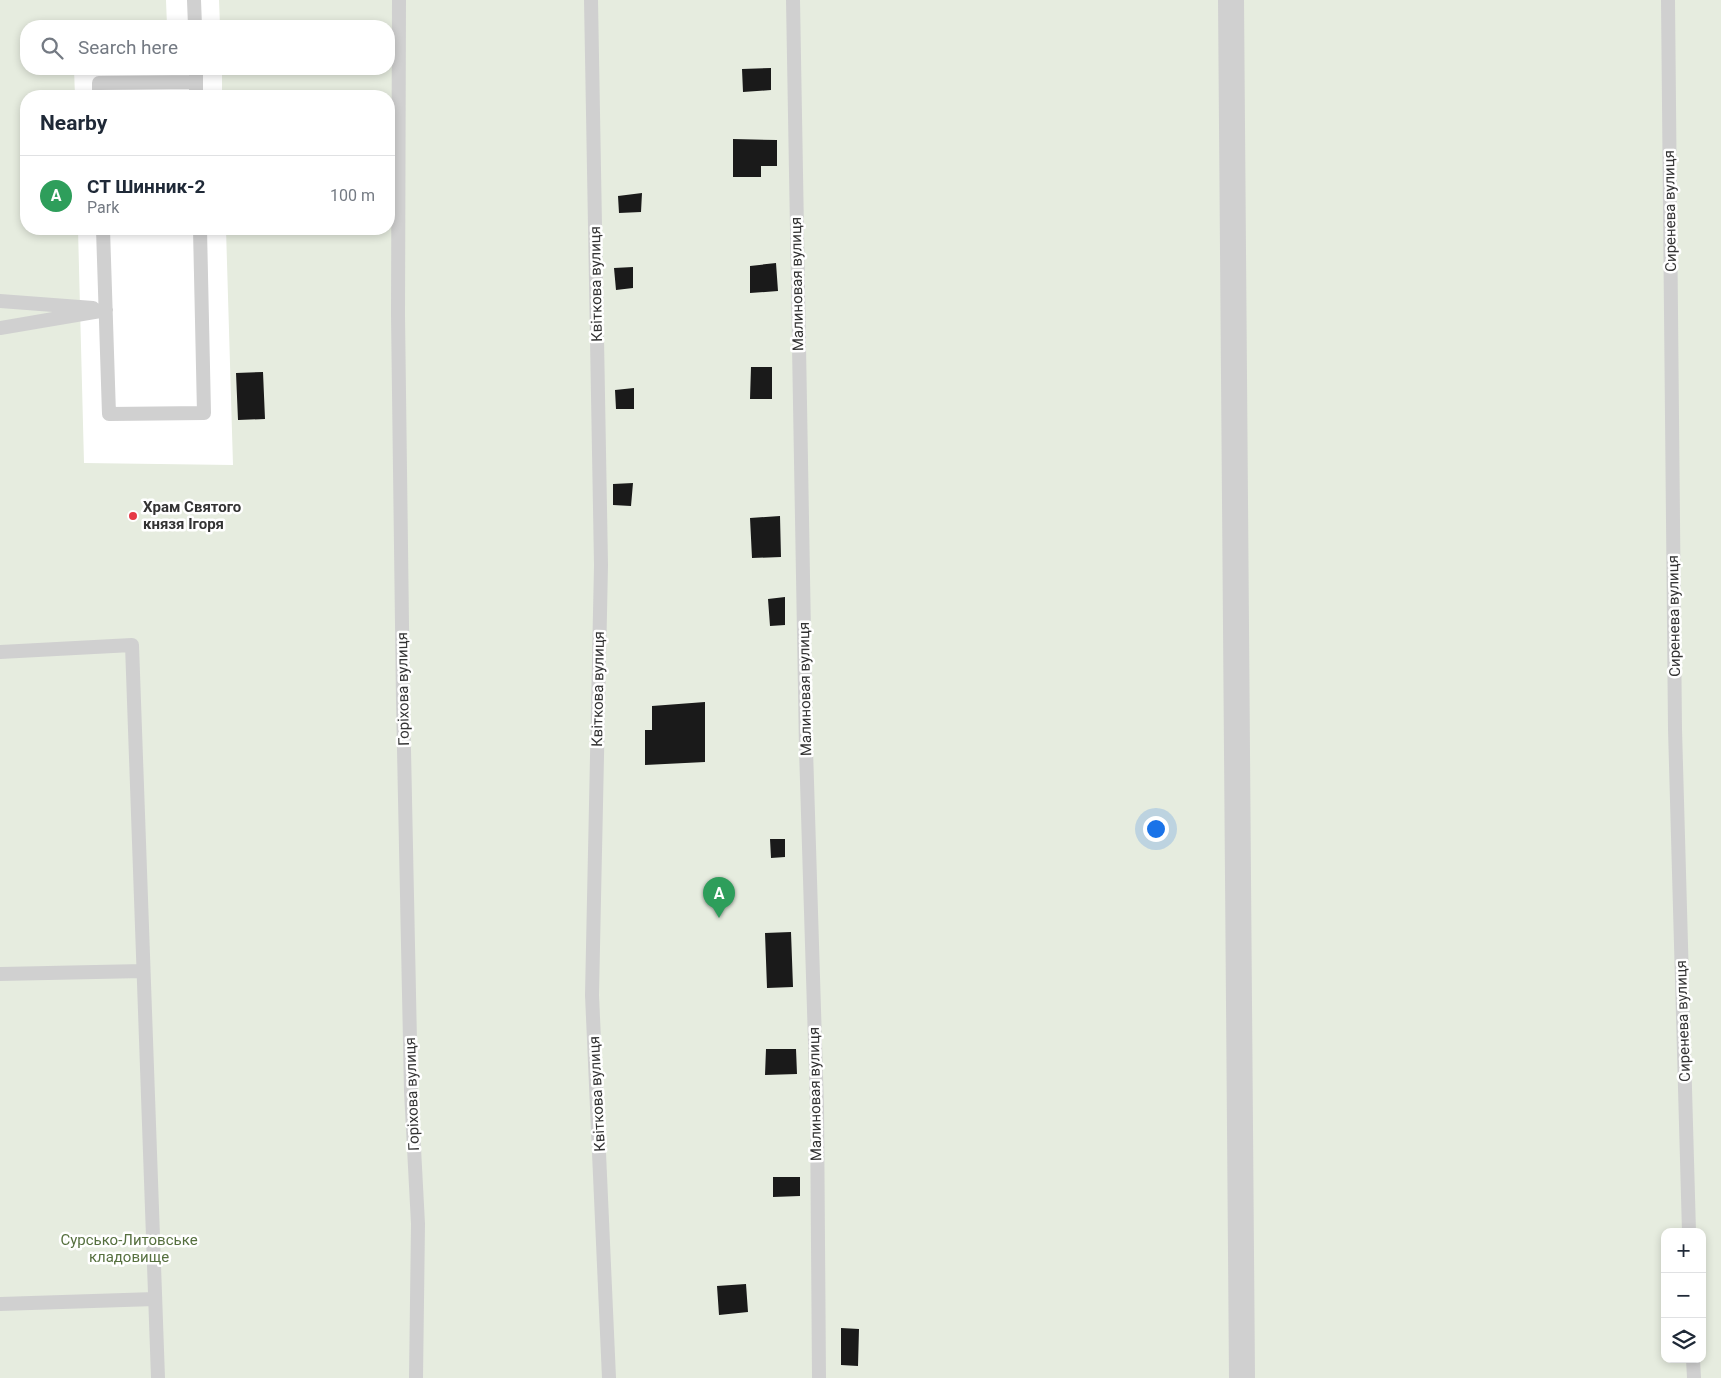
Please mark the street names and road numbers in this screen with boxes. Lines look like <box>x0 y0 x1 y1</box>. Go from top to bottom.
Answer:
street label: Сиренева вулиця <box>1660 150 1680 272</box>
street label: Малиновая вулиця <box>787 217 807 351</box>
street label: Квіткова вулиця <box>586 226 606 342</box>
street label: Сиренева вулиця <box>1664 555 1684 677</box>
street label: Малиновая вулиця <box>795 622 815 756</box>
street label: Квіткова вулиця <box>588 631 608 747</box>
street label: Горіхова вулиця <box>393 632 413 746</box>
street label: Сиренева вулиця <box>1672 960 1694 1082</box>
street label: Малиновая вулиця <box>805 1027 825 1161</box>
street label: Квіткова вулиця <box>585 1036 609 1152</box>
street label: Горіхова вулиця <box>401 1037 423 1151</box>

